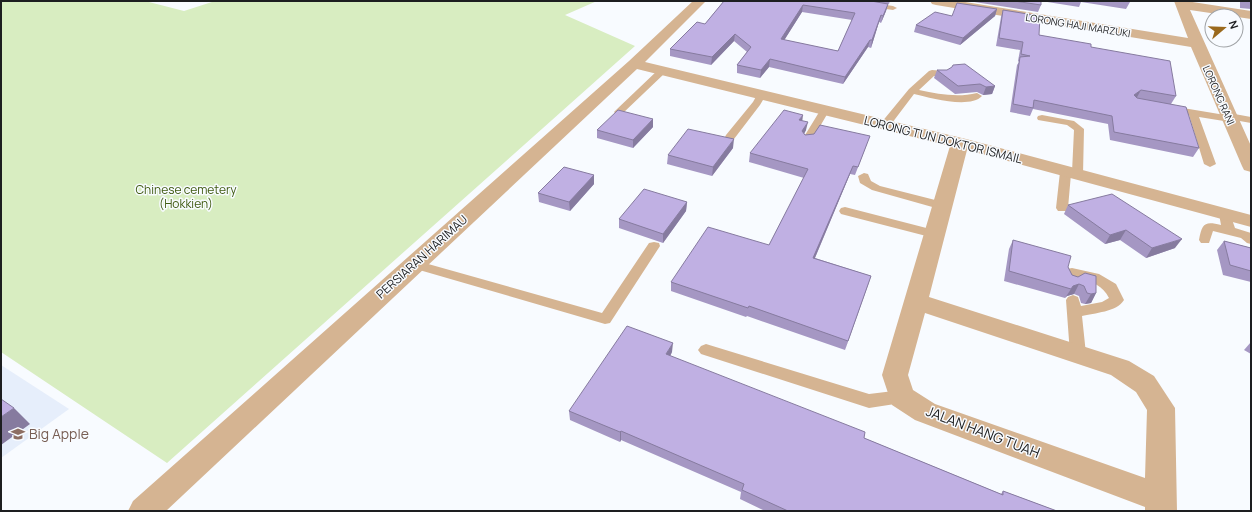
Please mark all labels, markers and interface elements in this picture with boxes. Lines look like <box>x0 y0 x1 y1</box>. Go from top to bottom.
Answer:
north arrow <box>1204 8 1244 48</box>
street label: LORONG HAJI MARZUKI <box>1024 10 1132 40</box>
text: N <box>1226 18 1242 31</box>
street label: LORONG RANI <box>1200 63 1238 127</box>
street label: LORONG TUN DOKTOR ISMAIL <box>862 112 1024 167</box>
park label: Chinese cemetery (Hokkien) <box>136 181 237 212</box>
street label: PERSIARAN HARIMAU <box>372 211 471 302</box>
street label: JALAN HANG TUAH <box>924 401 1043 462</box>
place label: Big Apple <box>29 424 89 443</box>
school or university icon: Big Apple <box>10 426 26 442</box>

